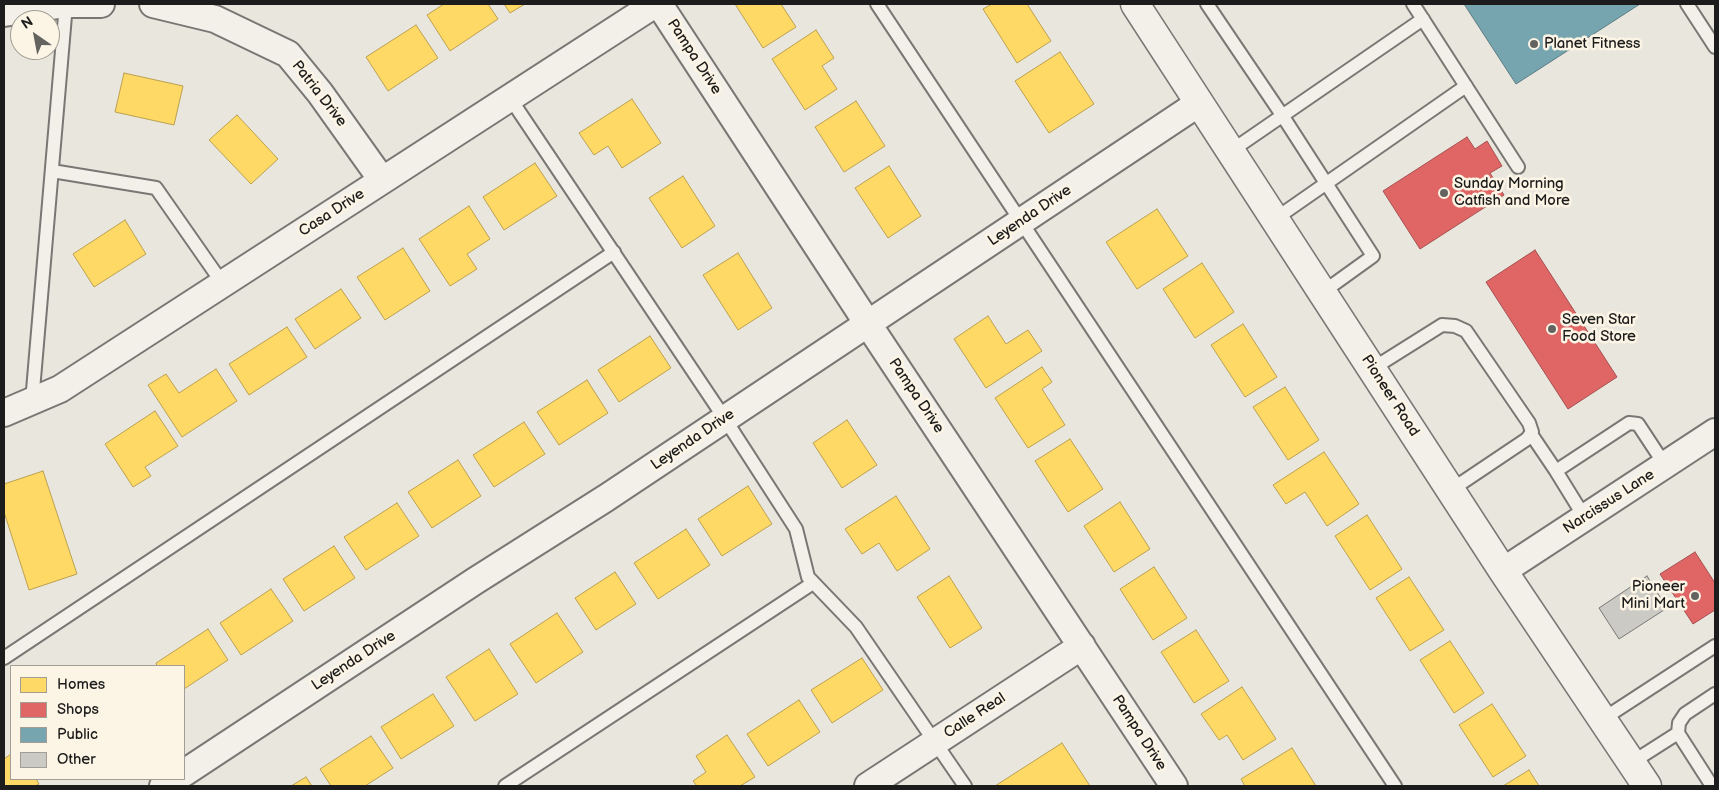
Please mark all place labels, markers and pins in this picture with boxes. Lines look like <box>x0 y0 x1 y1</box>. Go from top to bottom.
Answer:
place label: Planet Fitness <box>1544 35 1640 53</box>
marker: Planet Fitness <box>1528 38 1540 50</box>
place label: Sunday Morning Catfish and More <box>1454 175 1570 210</box>
marker: Sunday Morning Catfish and More <box>1438 187 1450 199</box>
place label: Seven Star Food Store <box>1562 311 1636 346</box>
marker: Seven Star Food Store <box>1546 323 1558 335</box>
place label: Pioneer Mini Mart <box>1621 578 1685 613</box>
marker: Pioneer Mini Mart <box>1689 590 1701 602</box>

